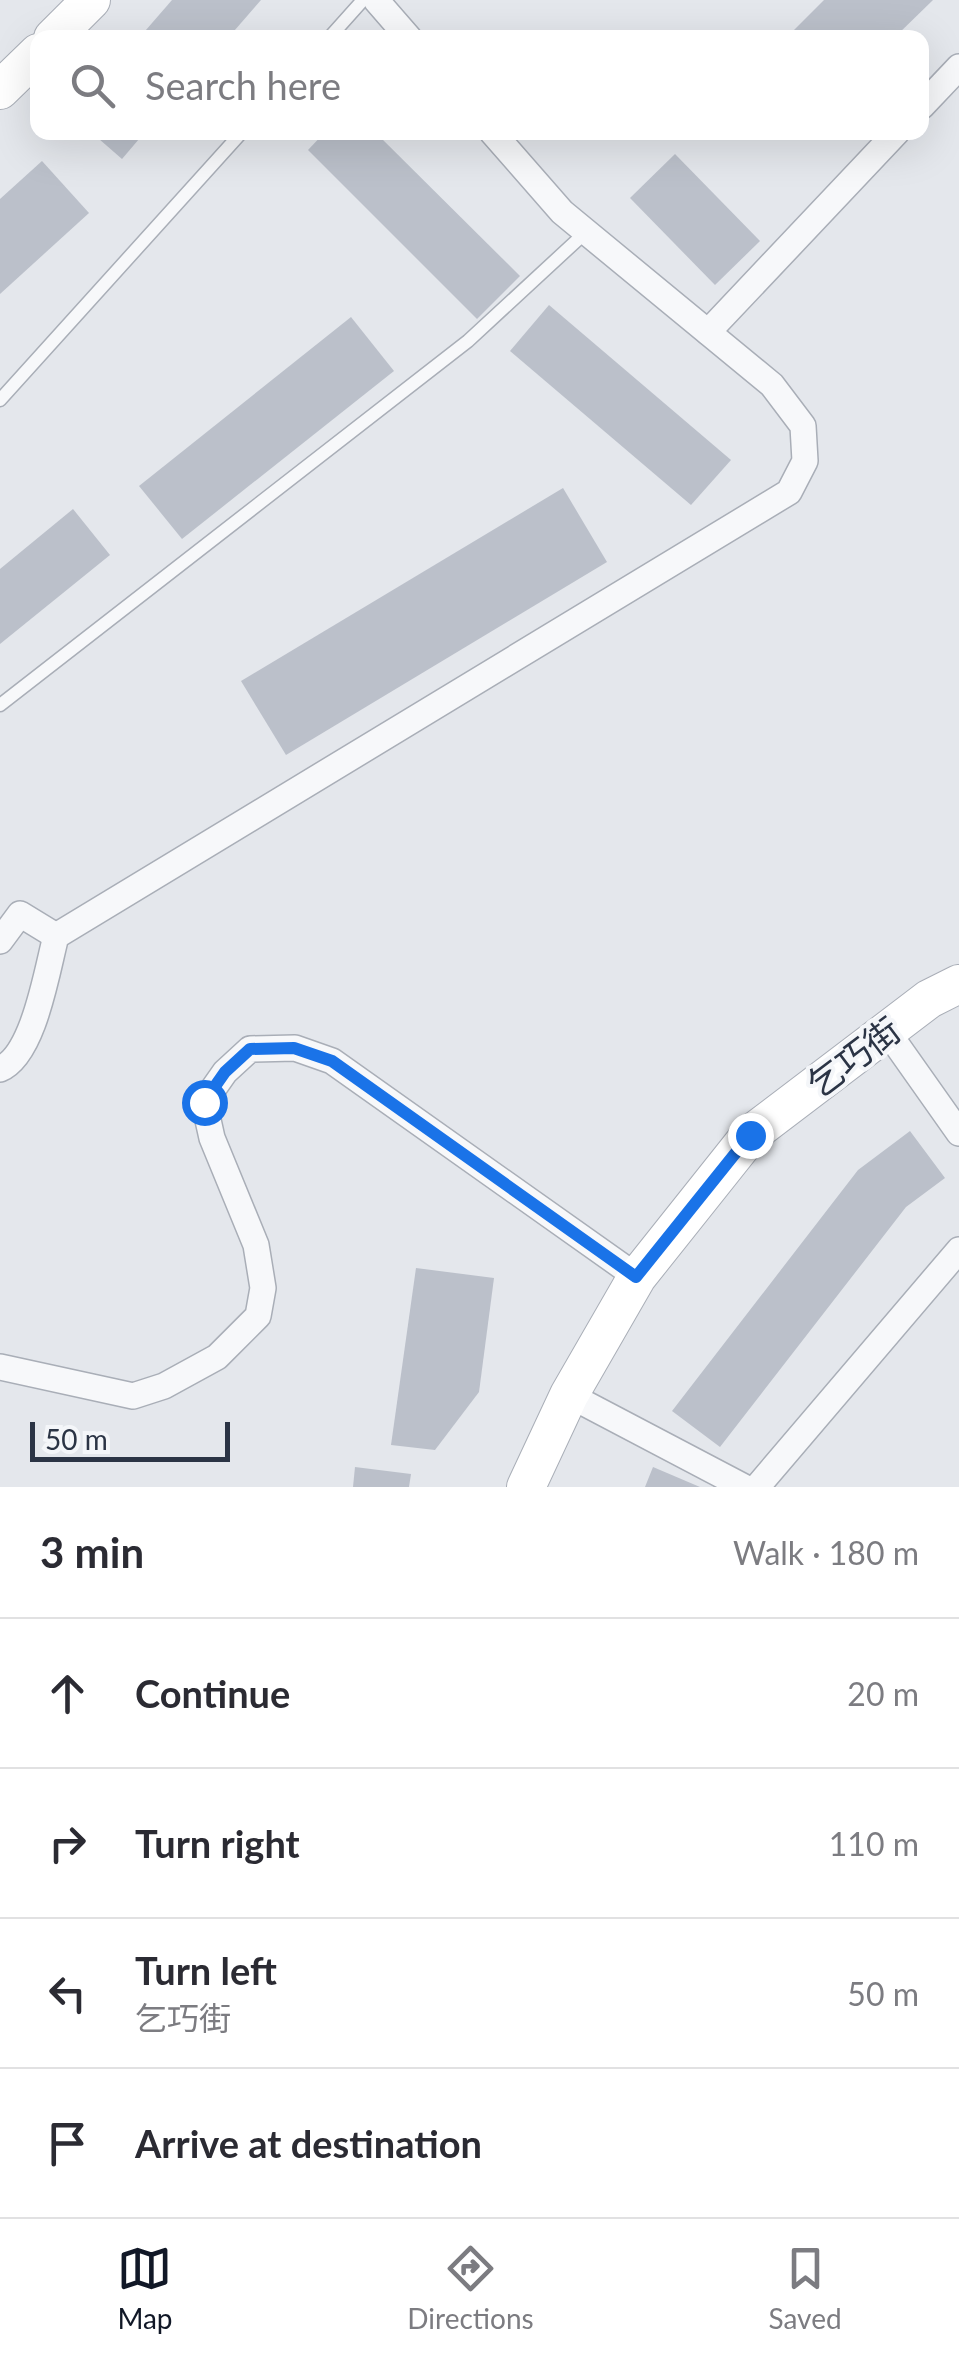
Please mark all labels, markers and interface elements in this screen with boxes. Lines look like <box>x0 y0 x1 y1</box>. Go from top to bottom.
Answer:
search box <box>30 30 929 140</box>
icon: search <box>65 58 120 113</box>
text: Search here <box>145 62 341 108</box>
street label: 乞巧街 <box>798 1008 908 1104</box>
route start <box>182 1080 228 1126</box>
route end <box>728 1113 774 1159</box>
scale bar <box>30 1417 230 1462</box>
text: 50 m <box>45 1422 108 1456</box>
text: 3 min <box>40 1527 144 1577</box>
text: Walk · 180 m <box>733 1533 919 1572</box>
icon: ahead <box>40 1666 95 1721</box>
text: Continue <box>135 1670 290 1716</box>
text: 20 m <box>847 1674 919 1713</box>
icon: right <box>40 1816 95 1871</box>
text: Turn right <box>135 1820 300 1866</box>
text: 110 m <box>829 1824 919 1863</box>
text: Turn left <box>135 1947 277 1993</box>
icon: left <box>40 1966 95 2021</box>
text: 50 m <box>847 1974 919 2013</box>
text: 乞巧街 <box>135 1998 231 2037</box>
icon: arrive <box>40 2116 95 2171</box>
text: Arrive at destination <box>135 2120 482 2166</box>
tab: Map <box>117 2241 173 2335</box>
tab: Directions <box>407 2241 534 2335</box>
tab: Saved <box>768 2241 842 2335</box>

